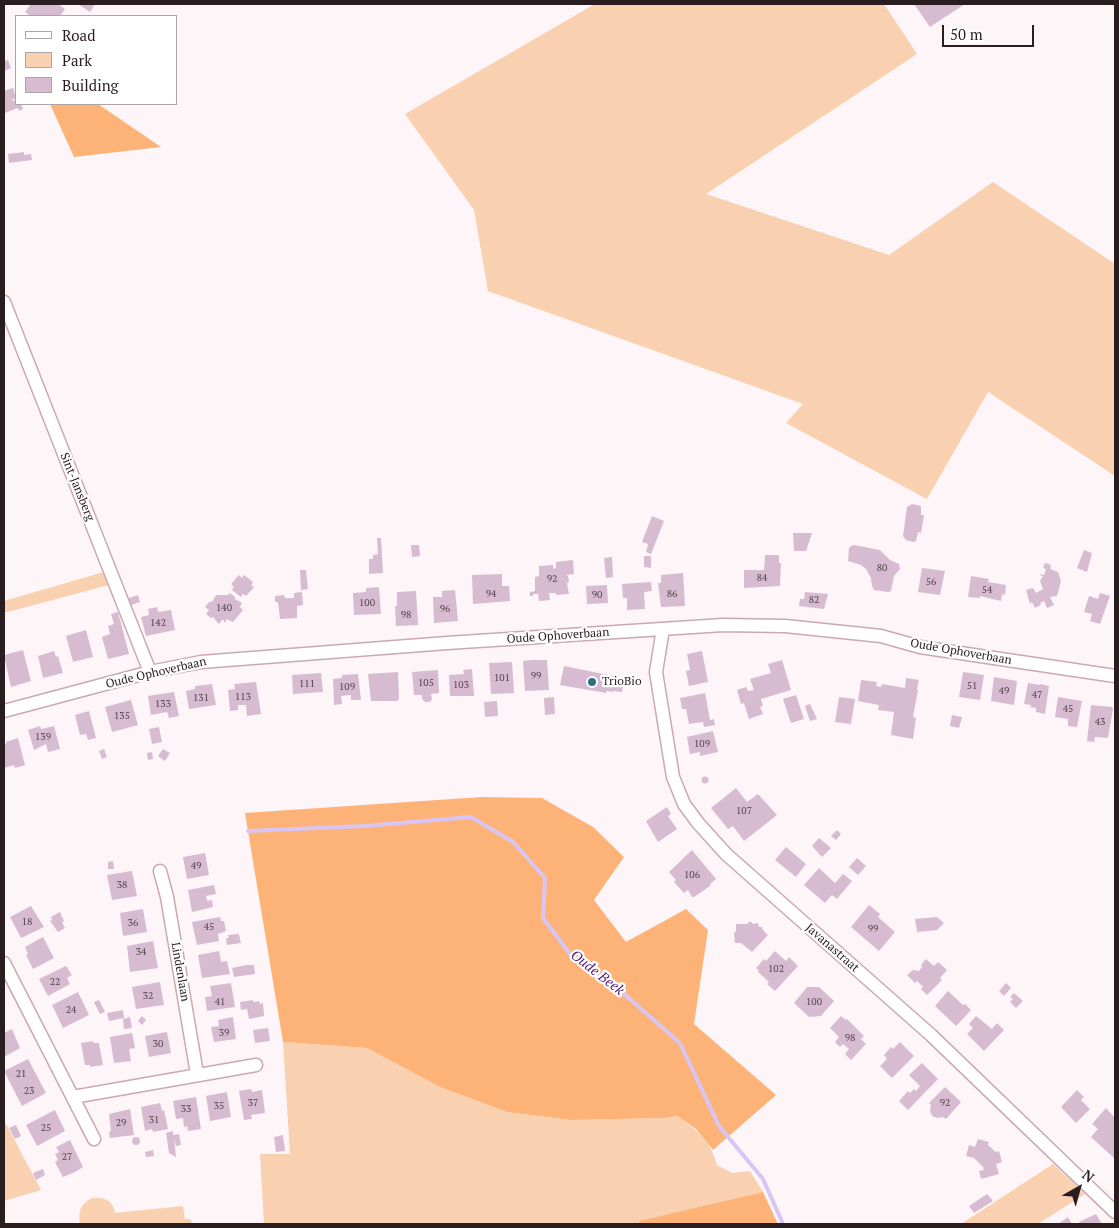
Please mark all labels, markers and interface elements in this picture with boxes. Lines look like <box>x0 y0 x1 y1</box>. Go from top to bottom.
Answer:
legend <box>15 15 178 105</box>
scale bar <box>944 15 1036 47</box>
text: 50 m <box>950 24 983 44</box>
text: Road <box>62 25 95 45</box>
text: Park <box>62 50 92 70</box>
text: Building <box>62 75 119 95</box>
street label: Sint-Jansberg <box>57 451 97 523</box>
house number: 80 <box>877 562 887 574</box>
house number: 84 <box>757 572 767 584</box>
house number: 92 <box>547 573 557 585</box>
house number: 56 <box>926 576 936 588</box>
house number: 54 <box>982 584 992 596</box>
house number: 94 <box>486 588 496 600</box>
house number: 86 <box>667 588 677 600</box>
house number: 90 <box>592 589 602 601</box>
house number: 82 <box>809 594 819 606</box>
house number: 100 <box>359 597 375 609</box>
house number: 140 <box>216 602 232 614</box>
house number: 96 <box>440 603 450 615</box>
house number: 98 <box>401 609 411 621</box>
house number: 142 <box>150 617 166 629</box>
street label: Oude Ophoverbaan <box>506 625 610 647</box>
street label: Oude Ophoverbaan <box>909 636 1013 668</box>
street label: Oude Ophoverbaan <box>104 654 208 692</box>
house number: 99 <box>531 670 541 682</box>
house number: 101 <box>494 672 510 684</box>
place label: TrioBio <box>602 675 642 689</box>
marker: TrioBio <box>586 676 598 688</box>
house number: 105 <box>418 677 434 689</box>
house number: 111 <box>299 678 315 690</box>
house number: 103 <box>453 679 469 691</box>
house number: 51 <box>967 680 977 692</box>
house number: 109 <box>339 681 355 693</box>
house number: 49 <box>999 685 1009 697</box>
house number: 47 <box>1032 689 1042 701</box>
house number: 113 <box>235 691 251 703</box>
house number: 131 <box>193 692 209 704</box>
house number: 133 <box>155 698 171 710</box>
house number: 45 <box>1063 703 1073 715</box>
house number: 135 <box>114 710 130 722</box>
house number: 43 <box>1095 716 1105 728</box>
house number: 139 <box>35 731 51 743</box>
house number: 109 <box>694 738 710 750</box>
house number: 107 <box>736 805 752 817</box>
house number: 49 <box>191 860 201 872</box>
house number: 106 <box>684 869 700 881</box>
house number: 38 <box>117 879 127 891</box>
house number: 18 <box>22 916 32 928</box>
house number: 36 <box>128 917 138 929</box>
house number: 45 <box>204 921 214 933</box>
street label: Javanastraat <box>802 921 862 975</box>
house number: 99 <box>868 923 878 935</box>
street label: Lindenlaan <box>168 941 192 1003</box>
house number: 34 <box>136 946 146 958</box>
water label: Oude Beek <box>567 947 627 999</box>
house number: 102 <box>768 963 784 975</box>
house number: 22 <box>50 976 60 988</box>
house number: 32 <box>143 990 153 1002</box>
house number: 41 <box>215 996 225 1008</box>
house number: 100 <box>806 996 822 1008</box>
house number: 24 <box>66 1004 76 1016</box>
house number: 39 <box>219 1027 229 1039</box>
house number: 98 <box>845 1032 855 1044</box>
house number: 30 <box>153 1038 163 1050</box>
house number: 21 <box>16 1068 26 1080</box>
house number: 23 <box>24 1085 34 1097</box>
house number: 37 <box>248 1097 258 1109</box>
house number: 92 <box>940 1097 950 1109</box>
house number: 35 <box>214 1100 224 1112</box>
house number: 33 <box>181 1103 191 1115</box>
house number: 31 <box>149 1114 159 1126</box>
house number: 29 <box>116 1117 126 1129</box>
house number: 25 <box>41 1122 51 1134</box>
house number: 27 <box>62 1151 72 1163</box>
north arrow <box>1054 1163 1104 1213</box>
text: N <box>1079 1165 1099 1187</box>

